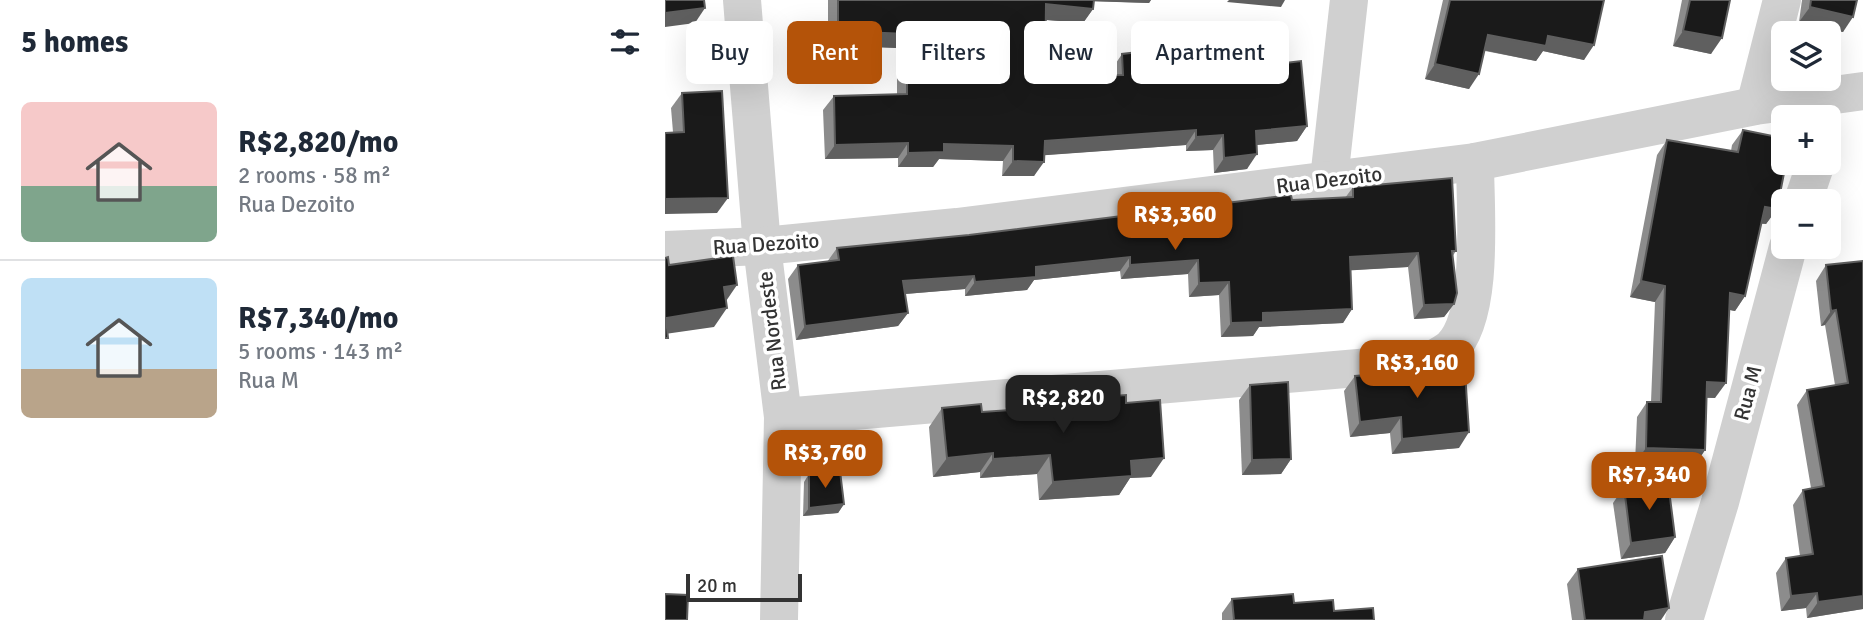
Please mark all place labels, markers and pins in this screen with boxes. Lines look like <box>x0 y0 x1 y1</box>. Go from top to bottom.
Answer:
pin: R$3,360 <box>1110 192 1240 252</box>
pin: R$3,160 <box>1352 340 1482 400</box>
pin: R$2,820 <box>998 376 1128 435</box>
pin: R$3,760 <box>760 430 890 490</box>
pin: R$7,340 <box>1584 452 1714 512</box>

